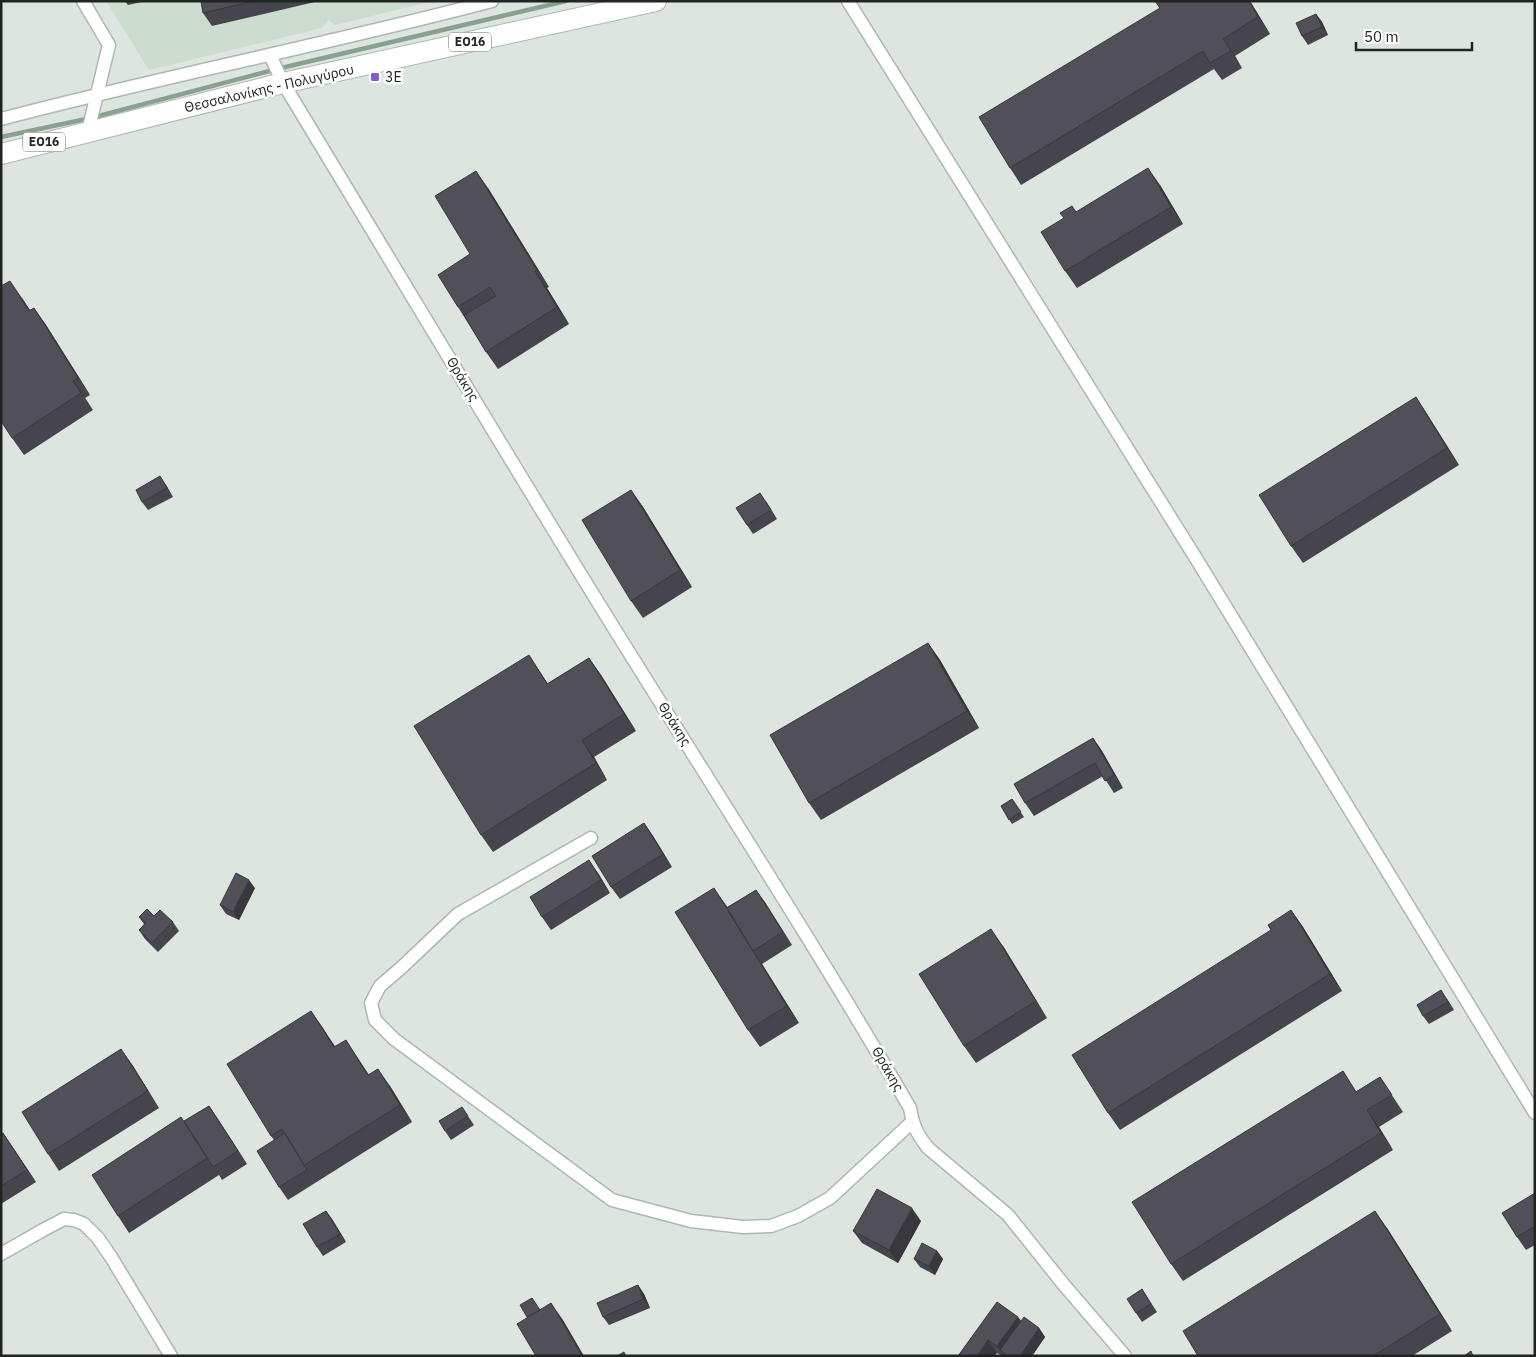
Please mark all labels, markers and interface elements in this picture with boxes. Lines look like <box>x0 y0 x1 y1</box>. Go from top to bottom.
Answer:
scale bar <box>1356 20 1472 52</box>
text: 50 m <box>1364 27 1399 46</box>
road number: ΕΟ16 <box>449 32 491 52</box>
street label: Θεσσαλονίκης - Πολυγύρου <box>182 60 356 116</box>
place label: 3Ε <box>385 68 402 86</box>
marker: 3Ε <box>369 71 381 83</box>
road number: ΕΟ16 <box>23 132 65 152</box>
street label: Θράκης <box>443 353 483 405</box>
street label: Θράκης <box>654 699 696 750</box>
street label: Θράκης <box>868 1043 908 1095</box>

